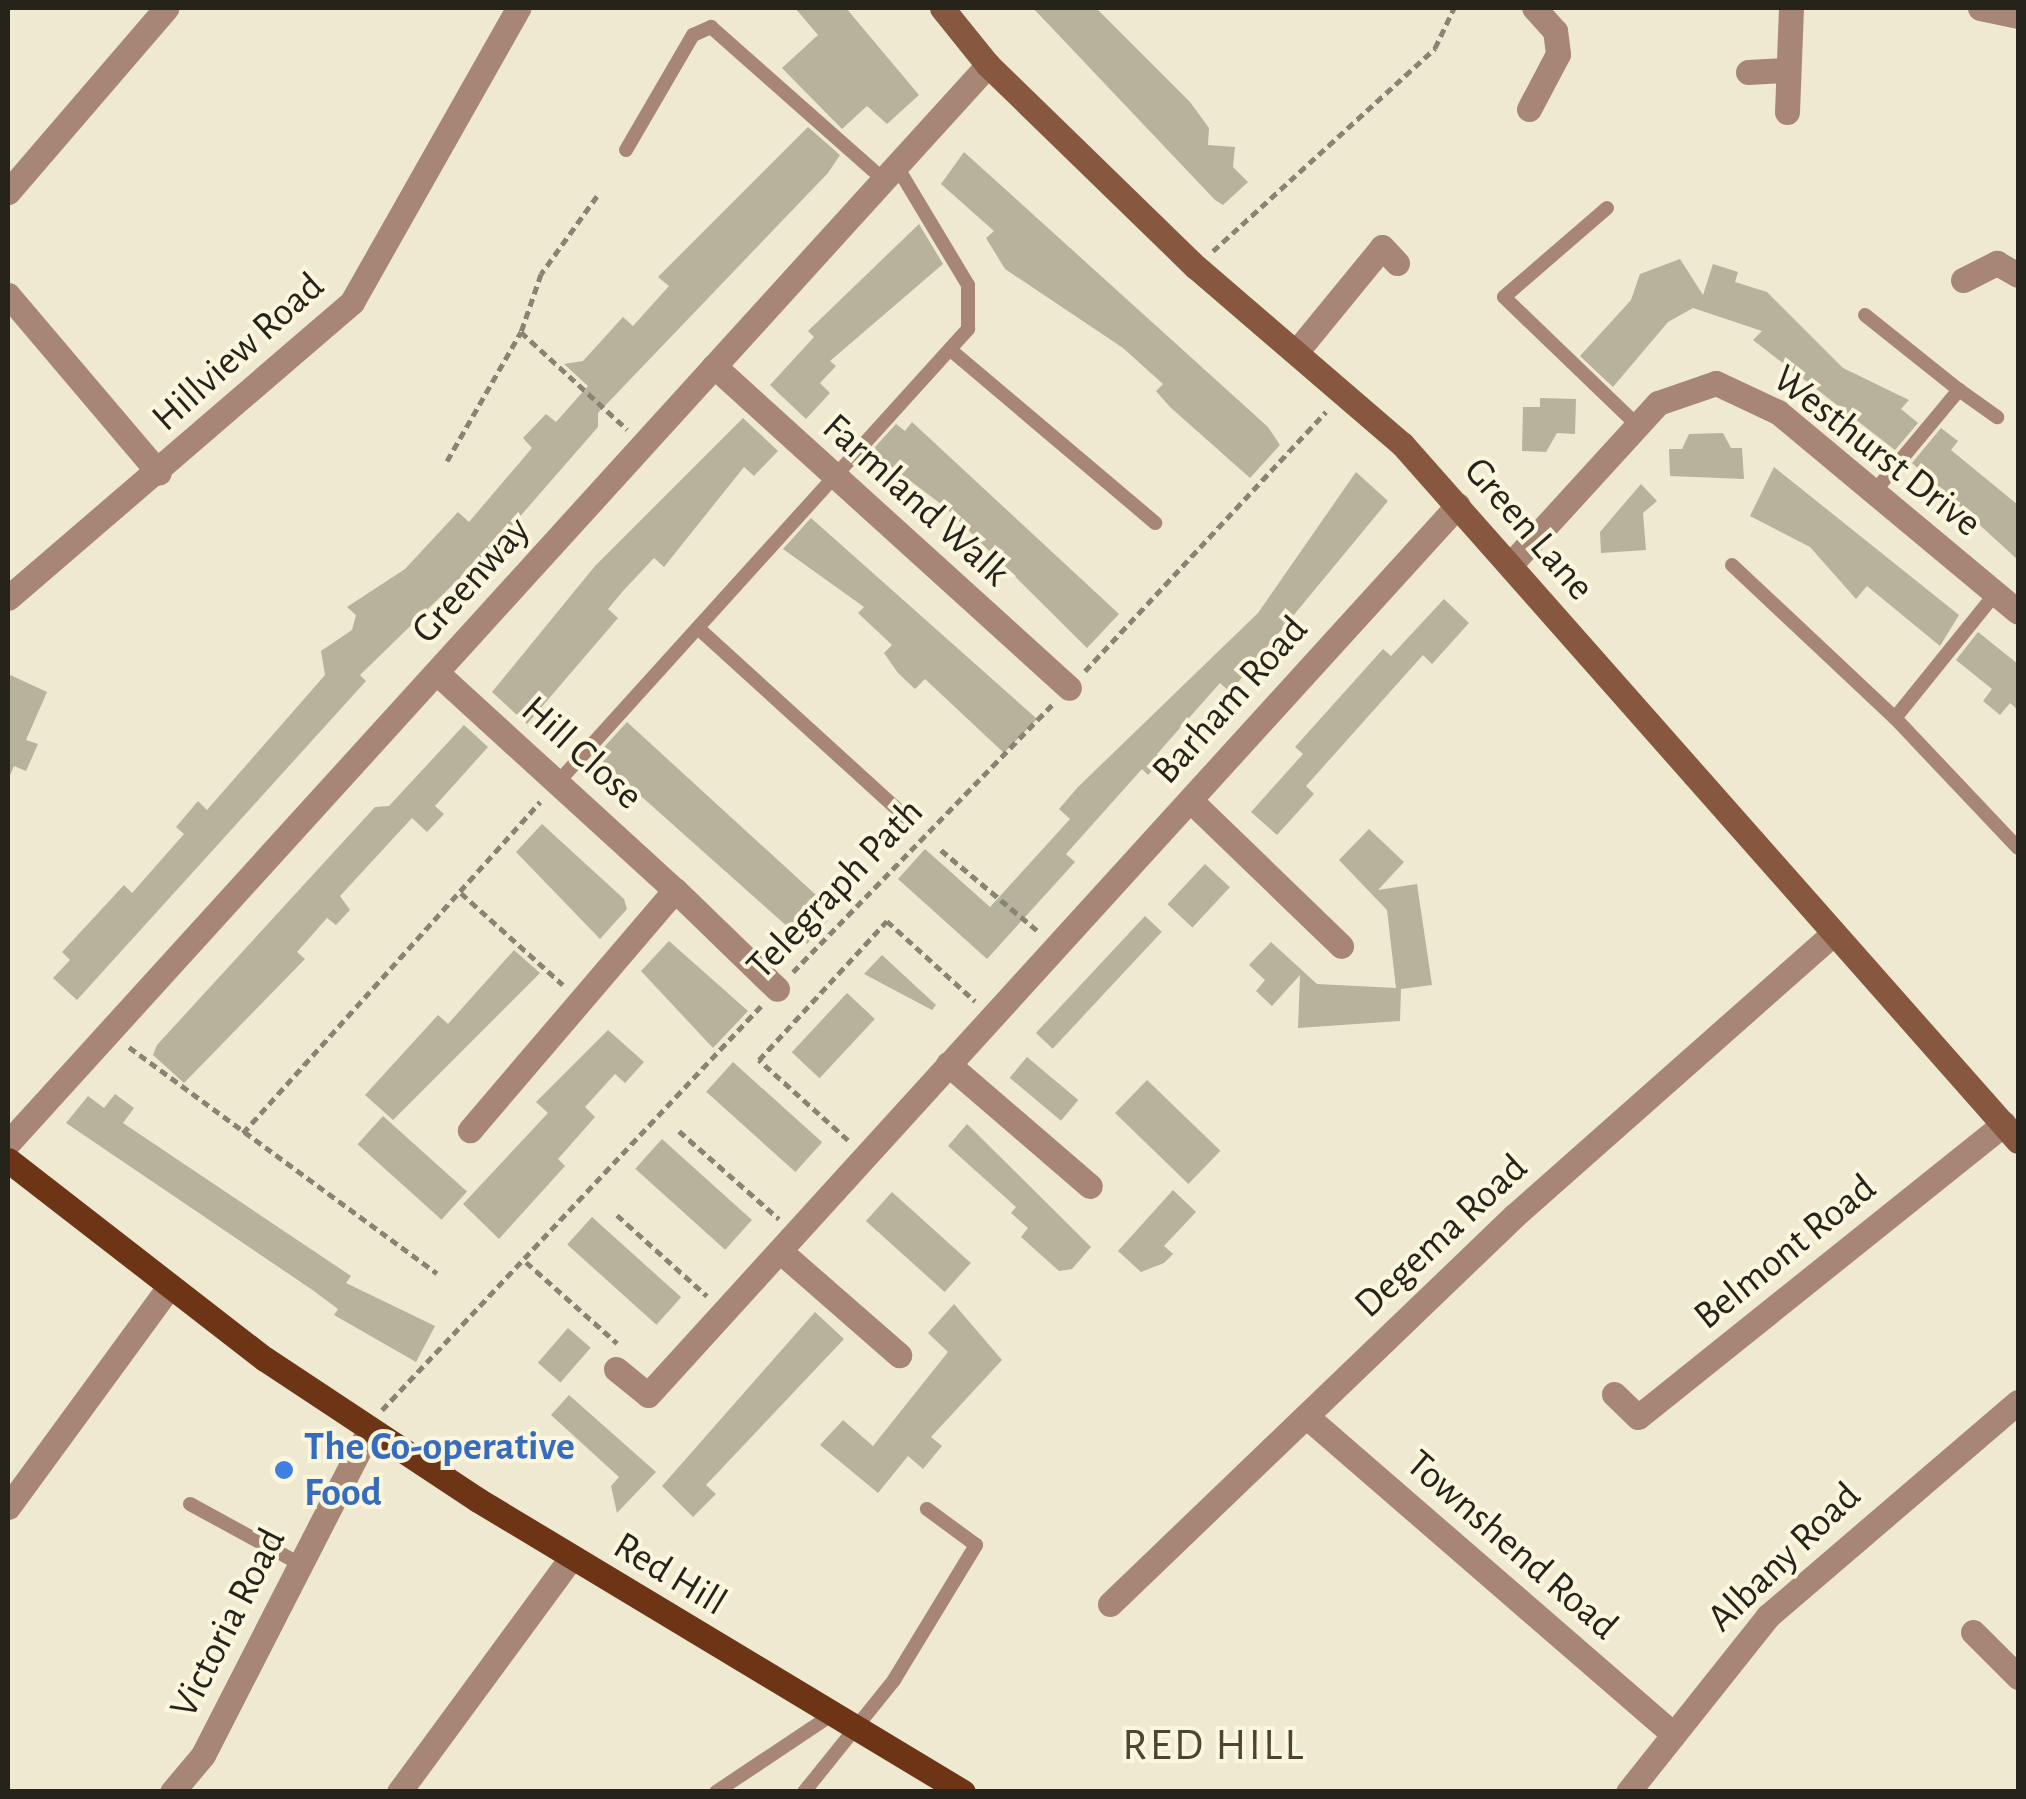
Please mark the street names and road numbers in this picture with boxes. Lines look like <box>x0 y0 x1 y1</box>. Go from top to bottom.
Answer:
street label: Hillview Road <box>142 262 334 442</box>
street label: Westhurst Drive <box>1763 355 1991 547</box>
street label: Farmland Walk <box>813 403 1019 597</box>
street label: Green Lane <box>1454 448 1604 610</box>
street label: Greenway <box>402 507 540 653</box>
street label: Barham Road <box>1142 606 1318 794</box>
street label: Hill Close <box>511 686 653 820</box>
street label: Telegraph Path <box>737 788 933 990</box>
street label: Degema Road <box>1345 1144 1537 1328</box>
street label: Belmont Road <box>1684 1164 1886 1340</box>
street label: Townshend Road <box>1396 1440 1628 1650</box>
street label: Albany Road <box>1697 1472 1871 1642</box>
street label: Victoria Road <box>160 1520 296 1726</box>
street label: Red Hill <box>605 1522 735 1626</box>

